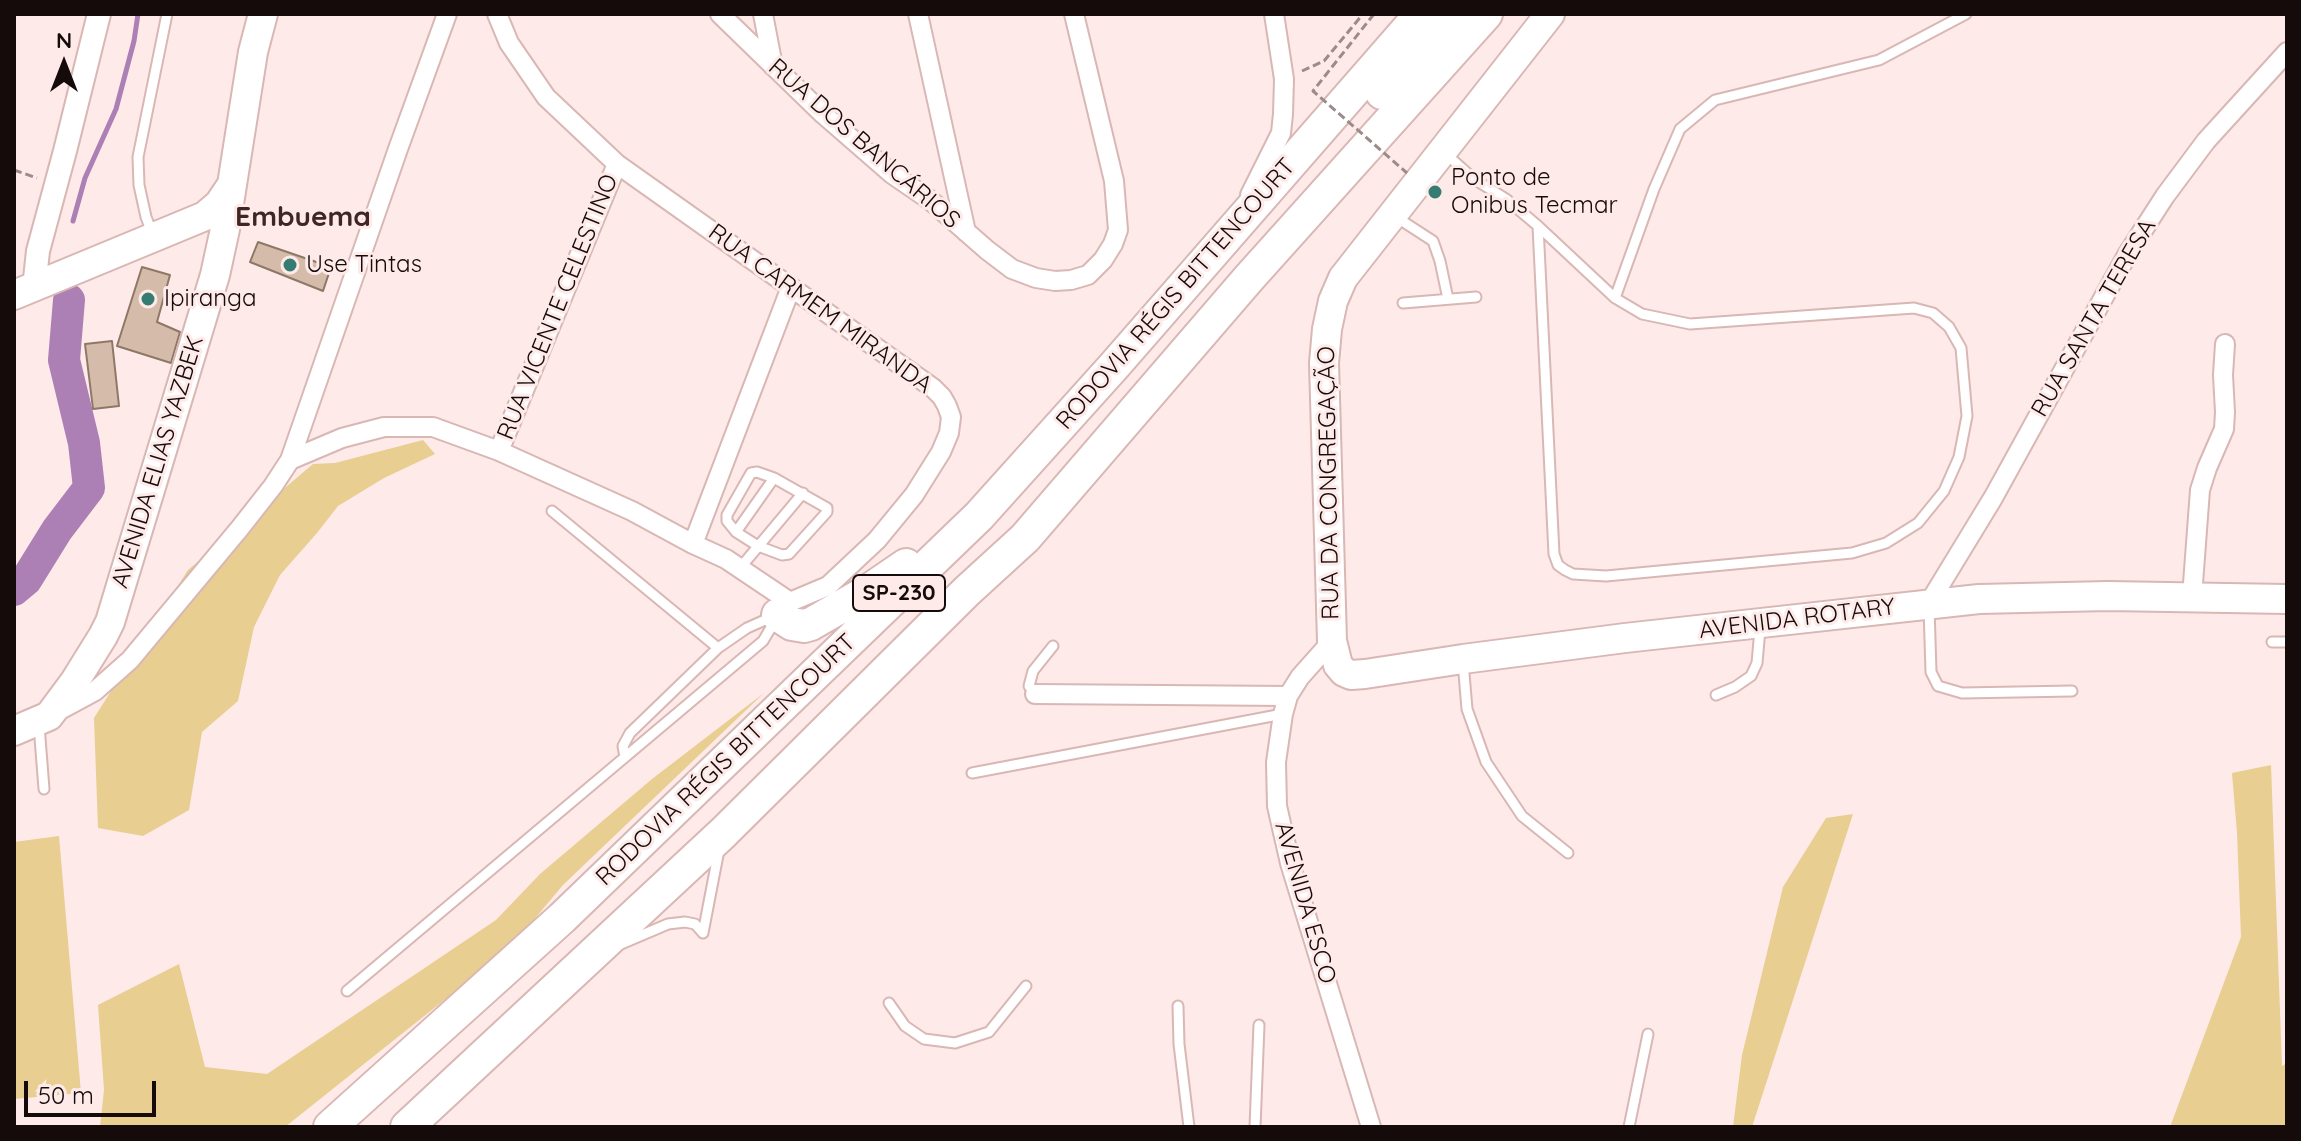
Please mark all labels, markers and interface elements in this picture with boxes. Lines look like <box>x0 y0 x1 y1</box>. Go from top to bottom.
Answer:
north arrow <box>24 24 104 104</box>
text: N <box>56 26 72 54</box>
street label: RUA DOS BANCÁRIOS <box>762 53 966 235</box>
street label: RODOVIA RÉGIS BITTENCOURT <box>1050 153 1302 435</box>
place label: Ponto de Onibus Tecmar <box>1451 164 1618 220</box>
street label: RUA VICENTE CELESTINO <box>491 170 625 444</box>
marker: Ponto de Onibus Tecmar <box>1426 183 1444 201</box>
district label: Embuema <box>235 201 371 235</box>
street label: RUA SANTA TERESA <box>2026 214 2162 422</box>
street label: RUA CARMEM MIRANDA <box>702 218 938 400</box>
place label: Use Tintas <box>306 251 422 279</box>
marker: Use Tintas <box>281 256 299 274</box>
place label: Ipiranga <box>164 285 256 313</box>
marker: Ipiranga <box>139 290 157 308</box>
street label: AVENIDA ELIAS YAZBEK <box>106 332 210 592</box>
street label: RUA DA CONGREGAÇÃO <box>1312 346 1346 620</box>
road number: SP-230 <box>853 575 945 611</box>
street label: AVENIDA ROTARY <box>1697 593 1897 645</box>
street label: RODOVIA RÉGIS BITTENCOURT <box>590 628 862 892</box>
street label: AVENIDA ESCO <box>1268 819 1342 987</box>
scale bar <box>28 1065 160 1115</box>
text: 50 m <box>38 1080 94 1110</box>

